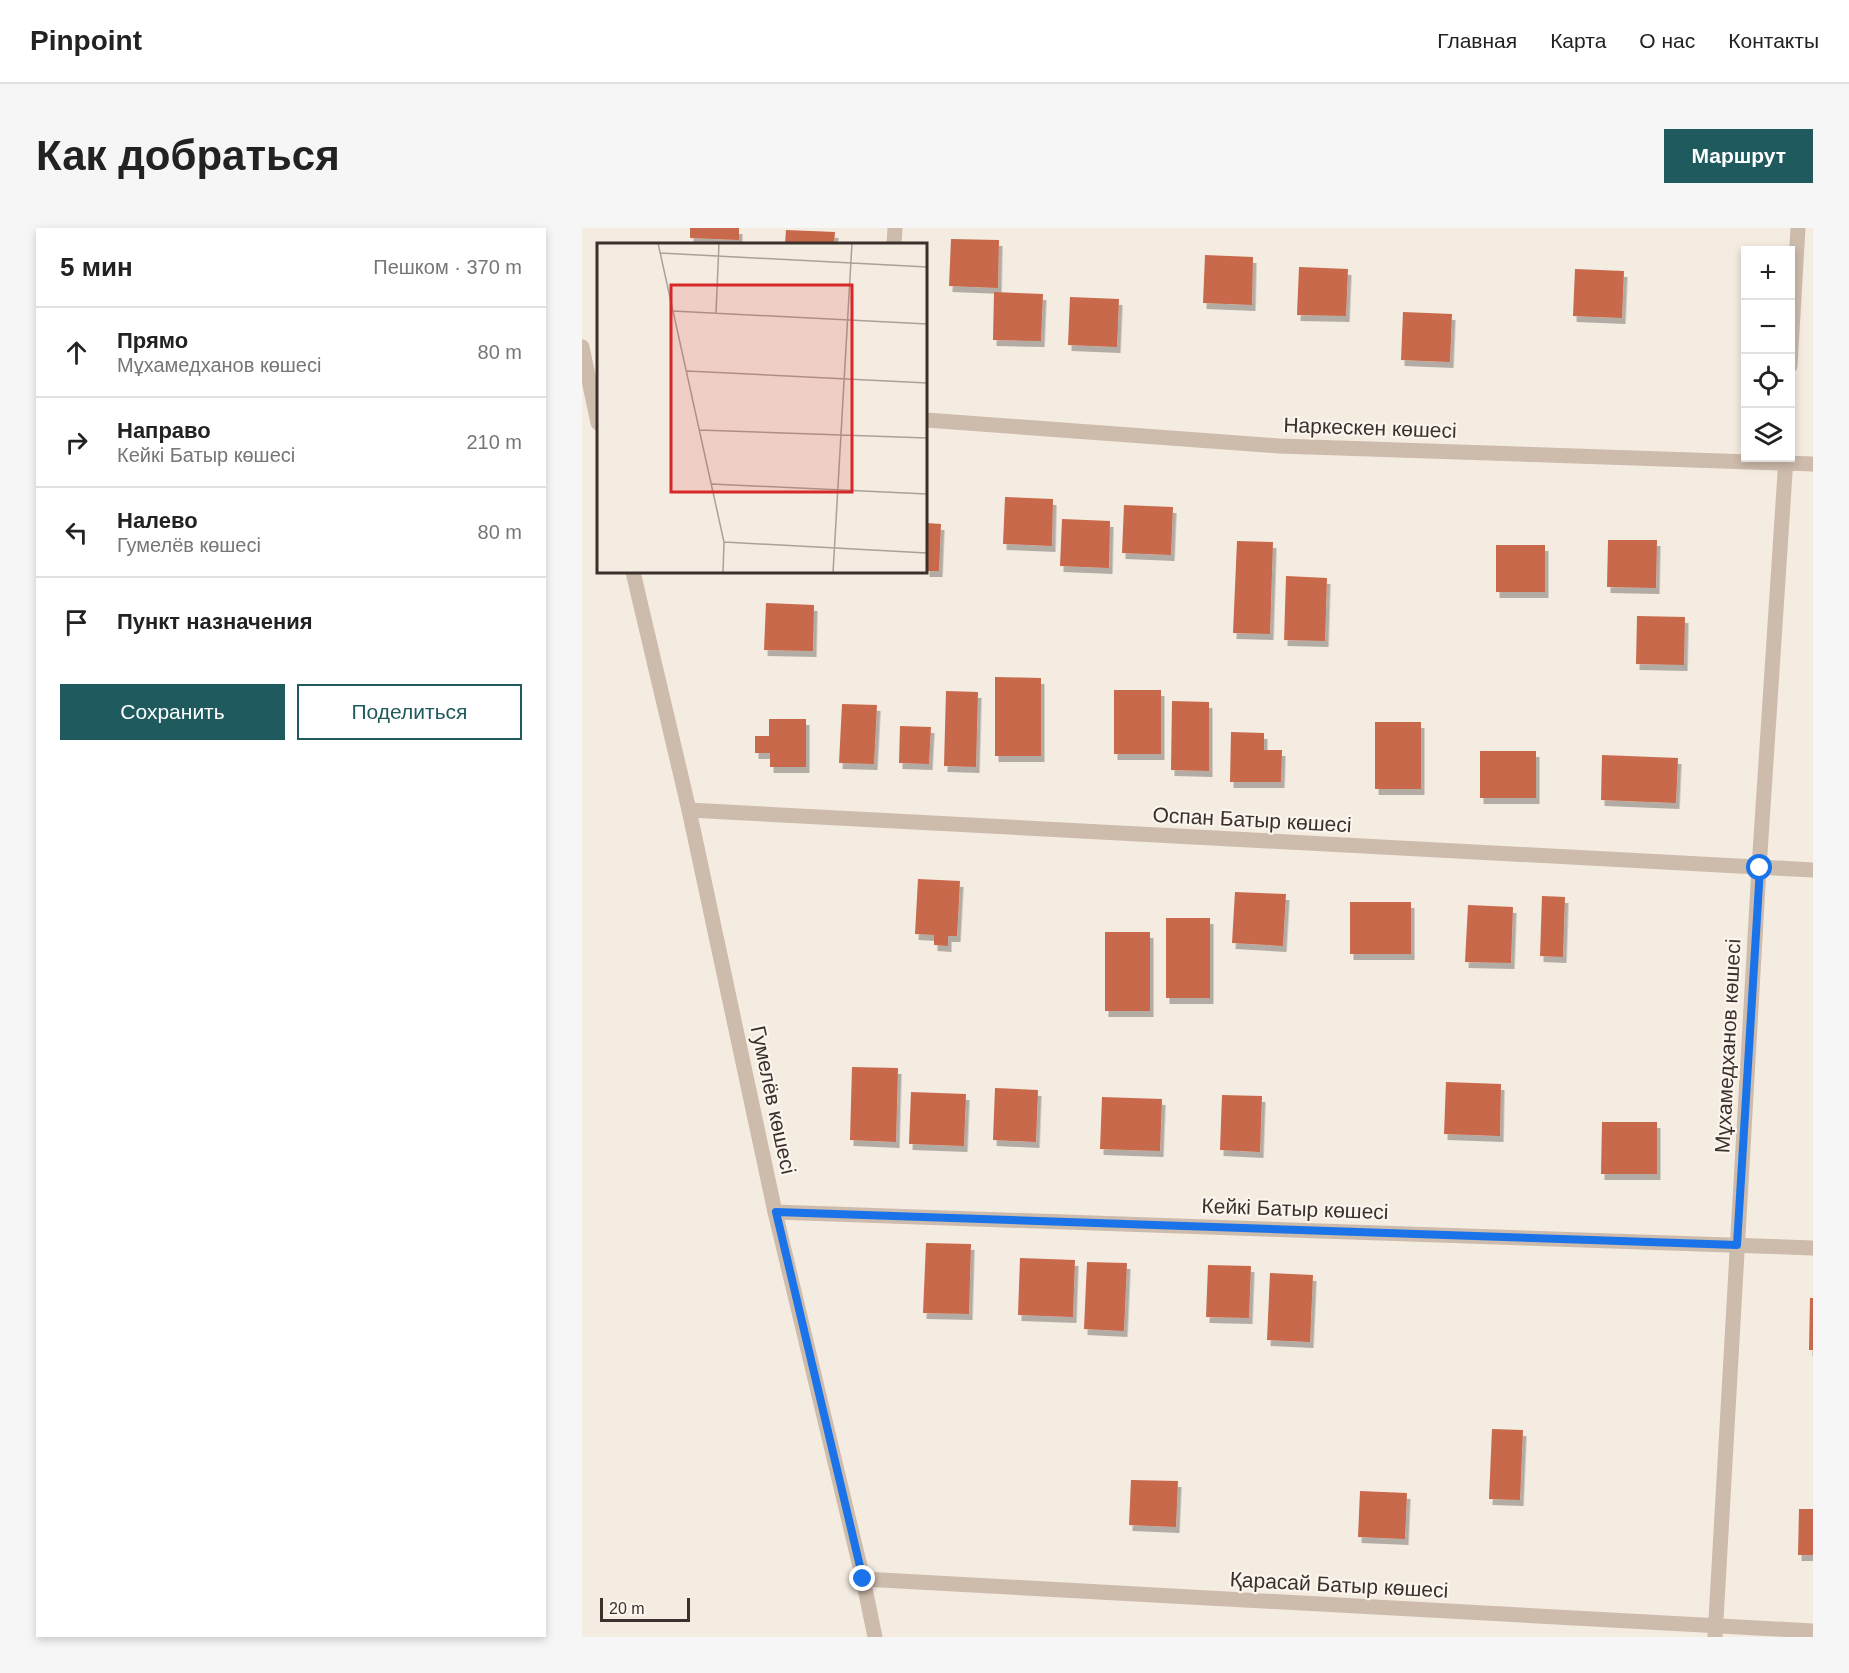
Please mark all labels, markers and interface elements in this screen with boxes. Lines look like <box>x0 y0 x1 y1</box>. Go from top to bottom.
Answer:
text: Pinpoint <box>30 25 142 56</box>
text: Главная <box>1437 29 1517 52</box>
text: Карта <box>1550 29 1606 52</box>
text: О нас <box>1639 29 1695 52</box>
text: Контакты <box>1728 29 1819 52</box>
button: Маршрут <box>1664 129 1813 183</box>
text: Как добраться <box>36 132 340 179</box>
inset map <box>597 243 927 573</box>
map controls <box>1741 246 1795 462</box>
button: + <box>1741 246 1795 300</box>
text: 5 мин <box>60 252 133 282</box>
text: Пешком · 370 m <box>373 256 522 278</box>
button: − <box>1741 300 1795 354</box>
text: Прямо <box>117 328 188 353</box>
icon: ahead <box>60 336 93 369</box>
text: 80 m <box>478 341 522 363</box>
text: Мұхамедханов көшесі <box>117 354 321 376</box>
button: locate <box>1741 354 1795 408</box>
button: layers <box>1741 408 1795 462</box>
street label: Наркескен көшесі <box>1283 413 1457 442</box>
text: Направо <box>117 418 211 443</box>
icon: right <box>60 426 93 459</box>
text: 210 m <box>466 431 522 453</box>
text: Кейкі Батыр көшесі <box>117 444 295 466</box>
text: Налево <box>117 508 198 533</box>
icon: left <box>60 516 93 549</box>
text: 80 m <box>478 521 522 543</box>
text: Гумелёв көшесі <box>117 534 261 556</box>
icon: arrive <box>60 606 93 639</box>
text: Пункт назначения <box>117 609 313 634</box>
button: Сохранить <box>60 684 285 740</box>
button: Поделиться <box>297 684 522 740</box>
street label: Оспан Батыр көшесі <box>1152 803 1352 836</box>
route start <box>1746 854 1772 880</box>
street label: Мұхамедханов көшесі <box>1710 938 1745 1154</box>
street label: Гумелёв көшесі <box>747 1024 800 1176</box>
street label: Кейкі Батыр көшесі <box>1201 1194 1389 1223</box>
route end <box>849 1565 875 1591</box>
street label: Қарасай Батыр көшесі <box>1229 1567 1449 1602</box>
scale bar <box>600 1595 690 1622</box>
text: 20 m <box>609 1600 645 1617</box>

